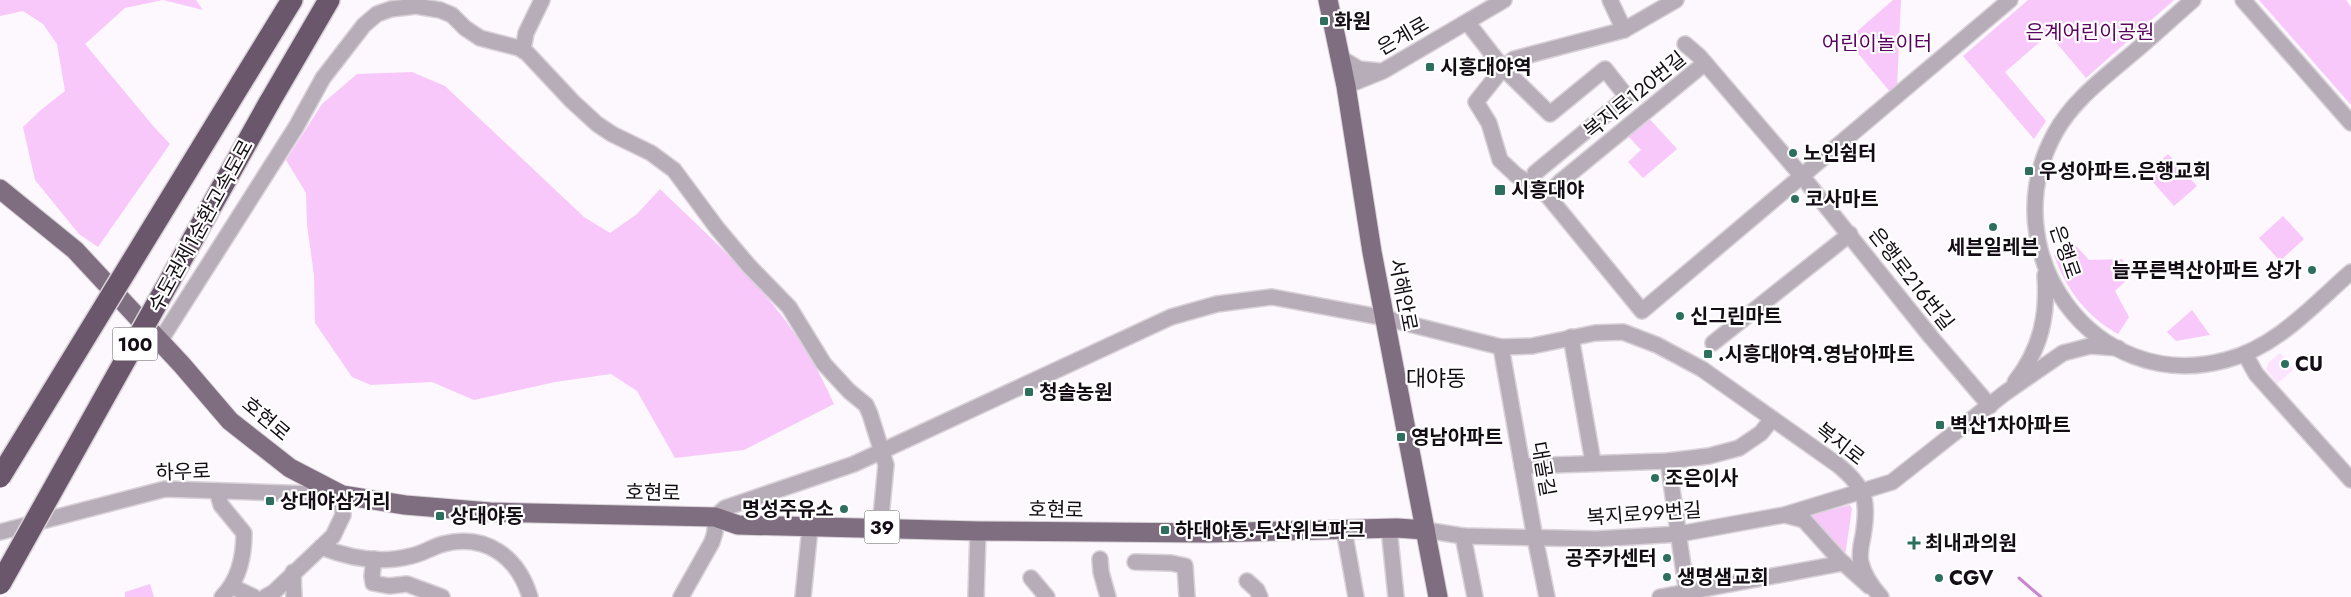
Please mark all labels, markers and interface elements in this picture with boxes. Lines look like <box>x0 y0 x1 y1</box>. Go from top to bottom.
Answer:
place label: 화원 <box>1334 7 1371 36</box>
street label: 은계로 <box>1372 10 1434 62</box>
marker: 화원 <box>1318 15 1330 27</box>
park label: 은계어린이공원 <box>2026 18 2154 47</box>
park label: 어린이놀이터 <box>1822 29 1932 58</box>
street label: 복지로120번길 <box>1578 45 1692 145</box>
place label: 시흥대야역 <box>1440 53 1532 82</box>
marker: 시흥대야역 <box>1424 61 1436 73</box>
street label: 수도권제1순환고속도로 <box>142 135 260 317</box>
place label: 노인쉼터 <box>1803 139 1877 168</box>
marker: 노인쉼터 <box>1787 147 1799 159</box>
place label: 우성아파트.은행교회 <box>2039 157 2211 186</box>
marker: 우성아파트.은행교회 <box>2023 165 2035 177</box>
place label: 시흥대야 <box>1511 176 1585 205</box>
marker: 시흥대야 <box>1493 183 1507 197</box>
place label: 코사마트 <box>1805 185 1879 214</box>
marker: 코사마트 <box>1789 193 1801 205</box>
street label: 은행로216번길 <box>1861 221 1961 337</box>
marker: 세븐일레븐 <box>1987 221 1999 233</box>
street label: 은행로 <box>2042 221 2088 283</box>
place label: 세븐일레븐 <box>1947 233 2039 262</box>
street label: 서해안로 <box>1382 256 1424 334</box>
place label: 늘푸른벽산아파트 상가 <box>2112 256 2302 285</box>
marker: 늘푸른벽산아파트 상가 <box>2306 264 2318 276</box>
place label: 신그린마트 <box>1690 302 1782 331</box>
marker: 신그린마트 <box>1674 310 1686 322</box>
road number: 100 <box>112 328 158 360</box>
place label: .시흥대야역.영남아파트 <box>1718 340 1915 369</box>
marker: .시흥대야역.영남아파트 <box>1702 348 1714 360</box>
place label: CU <box>2295 350 2323 379</box>
marker: CU <box>2279 358 2291 370</box>
district label: 대야동 <box>1406 362 1466 394</box>
place label: 청솔농원 <box>1039 378 1113 407</box>
marker: 청솔농원 <box>1023 386 1035 398</box>
street label: 호현로 <box>236 390 296 448</box>
place label: 벽산1차아파트 <box>1950 411 2071 440</box>
street label: 복지로 <box>1809 416 1871 472</box>
marker: 벽산1차아파트 <box>1934 419 1946 431</box>
place label: 영남아파트 <box>1411 423 1503 452</box>
marker: 영남아파트 <box>1395 431 1407 443</box>
street label: 대골길 <box>1524 439 1562 499</box>
street label: 하우로 <box>155 457 211 487</box>
place label: 조은이사 <box>1665 464 1739 493</box>
marker: 조은이사 <box>1649 472 1661 484</box>
street label: 호현로 <box>625 478 681 508</box>
place label: 상대야삼거리 <box>280 487 390 516</box>
marker: 상대야삼거리 <box>264 495 276 507</box>
place label: 명성주유소 <box>742 495 834 524</box>
street label: 호현로 <box>1028 495 1084 525</box>
street label: 복지로99번길 <box>1586 496 1702 532</box>
place label: 상대야동 <box>450 502 524 531</box>
marker: 명성주유소 <box>838 503 850 515</box>
marker: 상대야동 <box>434 510 446 522</box>
road number: 39 <box>864 511 900 544</box>
place label: 하대야동.두산위브파크 <box>1175 516 1365 545</box>
marker: 하대야동.두산위브파크 <box>1159 524 1171 536</box>
place label: 최내과의원 <box>1925 529 2017 558</box>
marker: 최내과의원 <box>1907 536 1921 550</box>
place label: 공주카센터 <box>1565 544 1657 573</box>
marker: 공주카센터 <box>1661 552 1673 564</box>
place label: 생명샘교회 <box>1677 563 1769 592</box>
place label: CGV <box>1949 564 1994 593</box>
marker: 생명샘교회 <box>1661 571 1673 583</box>
marker: CGV <box>1933 572 1945 584</box>

